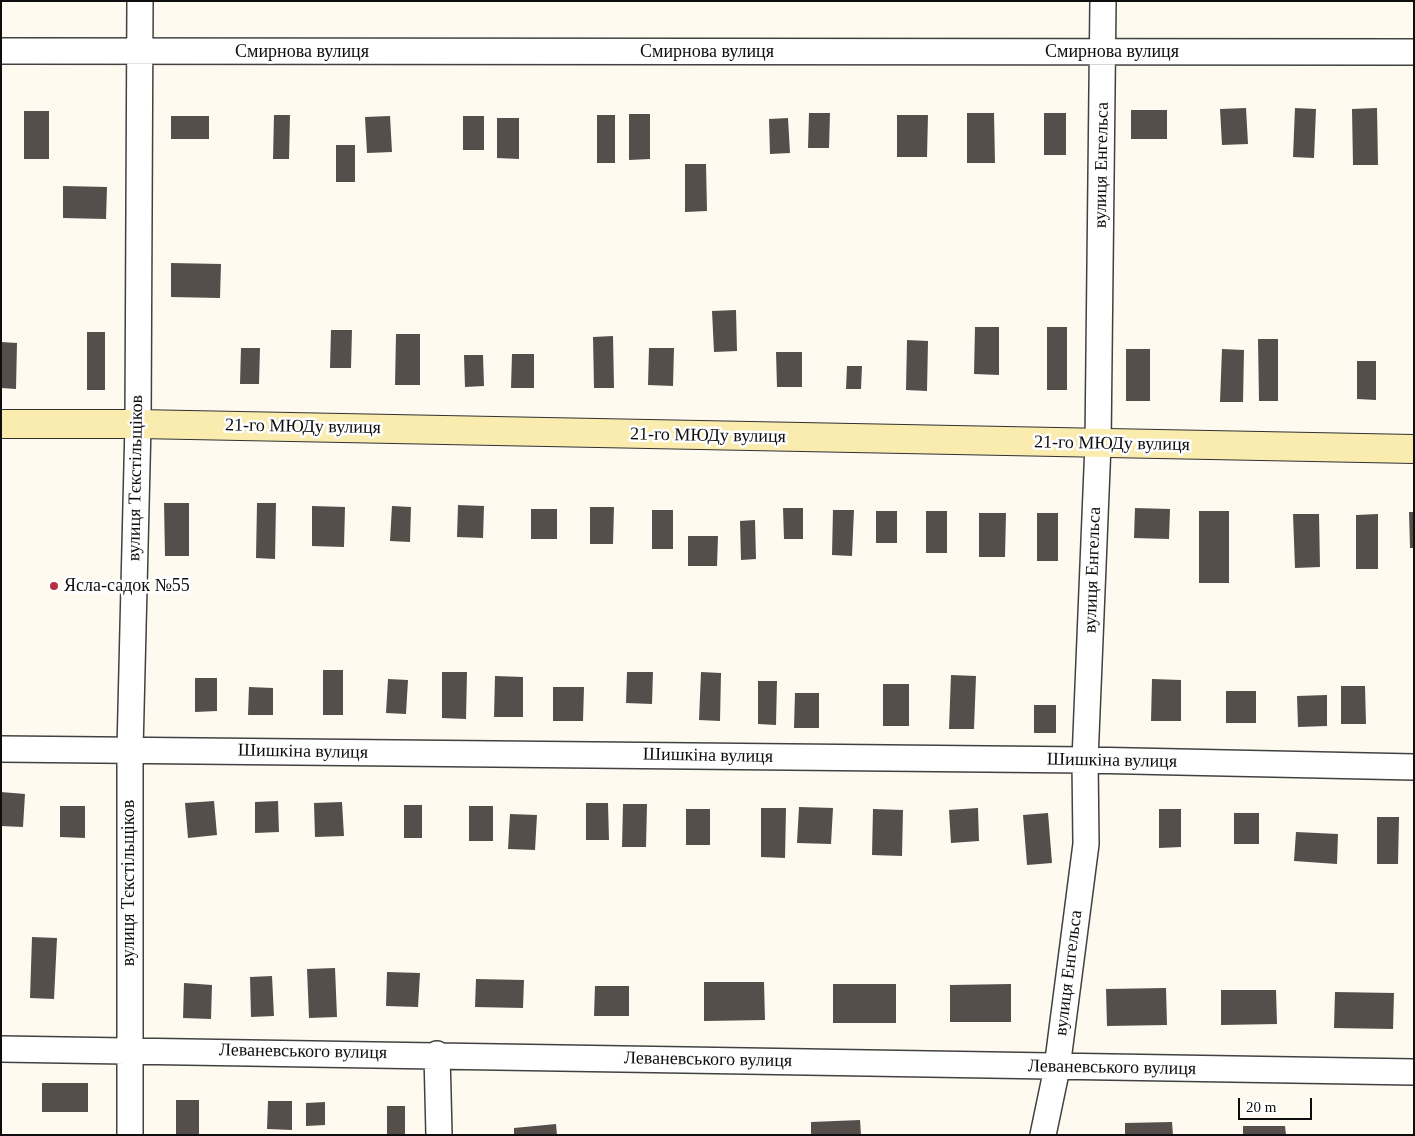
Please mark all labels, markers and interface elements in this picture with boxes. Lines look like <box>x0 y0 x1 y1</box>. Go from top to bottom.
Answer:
street label: Смирнова вулиця <box>235 41 369 63</box>
street label: Смирнова вулиця <box>640 41 774 63</box>
street label: Смирнова вулиця <box>1045 41 1179 63</box>
street label: вулиця Енгельса <box>1090 102 1114 228</box>
street label: вулиця Тєкстільщіков <box>124 395 148 561</box>
street label: 21-го МЮДу вулиця <box>225 415 381 439</box>
street label: 21-го МЮДу вулиця <box>630 424 786 448</box>
street label: 21-го МЮДу вулиця <box>1034 432 1190 456</box>
street label: вулиця Енгельса <box>1080 507 1106 633</box>
place label: Ясла-садок №55 <box>64 575 190 597</box>
marker: Ясла-садок №55 <box>48 580 60 592</box>
street label: Шишкіна вулиця <box>238 740 368 764</box>
street label: Шишкіна вулиця <box>643 744 773 768</box>
street label: Шишкіна вулиця <box>1047 749 1177 773</box>
street label: вулиця Тєкстільщіков <box>118 800 140 966</box>
street label: вулиця Енгельса <box>1051 909 1087 1037</box>
street label: Леваневського вулиця <box>219 1040 387 1064</box>
street label: Леваневського вулиця <box>624 1048 792 1072</box>
street label: Леваневського вулиця <box>1028 1056 1196 1080</box>
scale bar <box>1240 1088 1314 1120</box>
text: 20 m <box>1246 1099 1276 1115</box>

